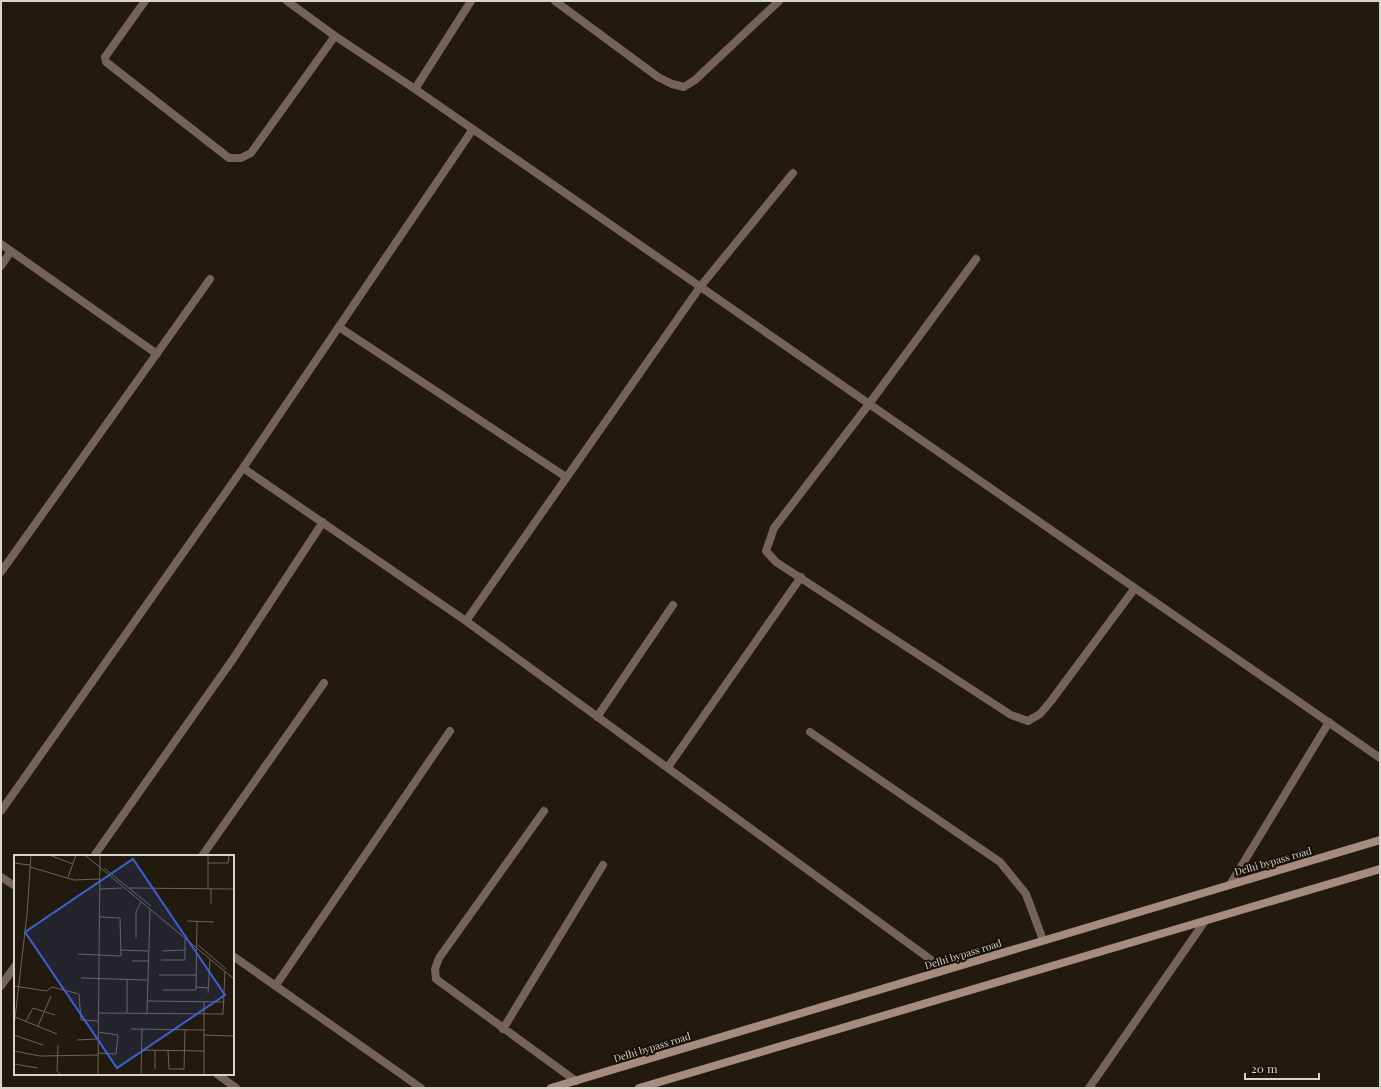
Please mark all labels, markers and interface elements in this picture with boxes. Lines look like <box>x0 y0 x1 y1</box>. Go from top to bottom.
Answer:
street label: Delhi bypass road <box>1233 843 1313 879</box>
inset map <box>14 855 234 1075</box>
street label: Delhi bypass road <box>923 936 1003 972</box>
street label: Delhi bypass road <box>612 1029 692 1065</box>
scale bar <box>1245 1055 1319 1081</box>
text: 20 m <box>1251 1060 1278 1076</box>

